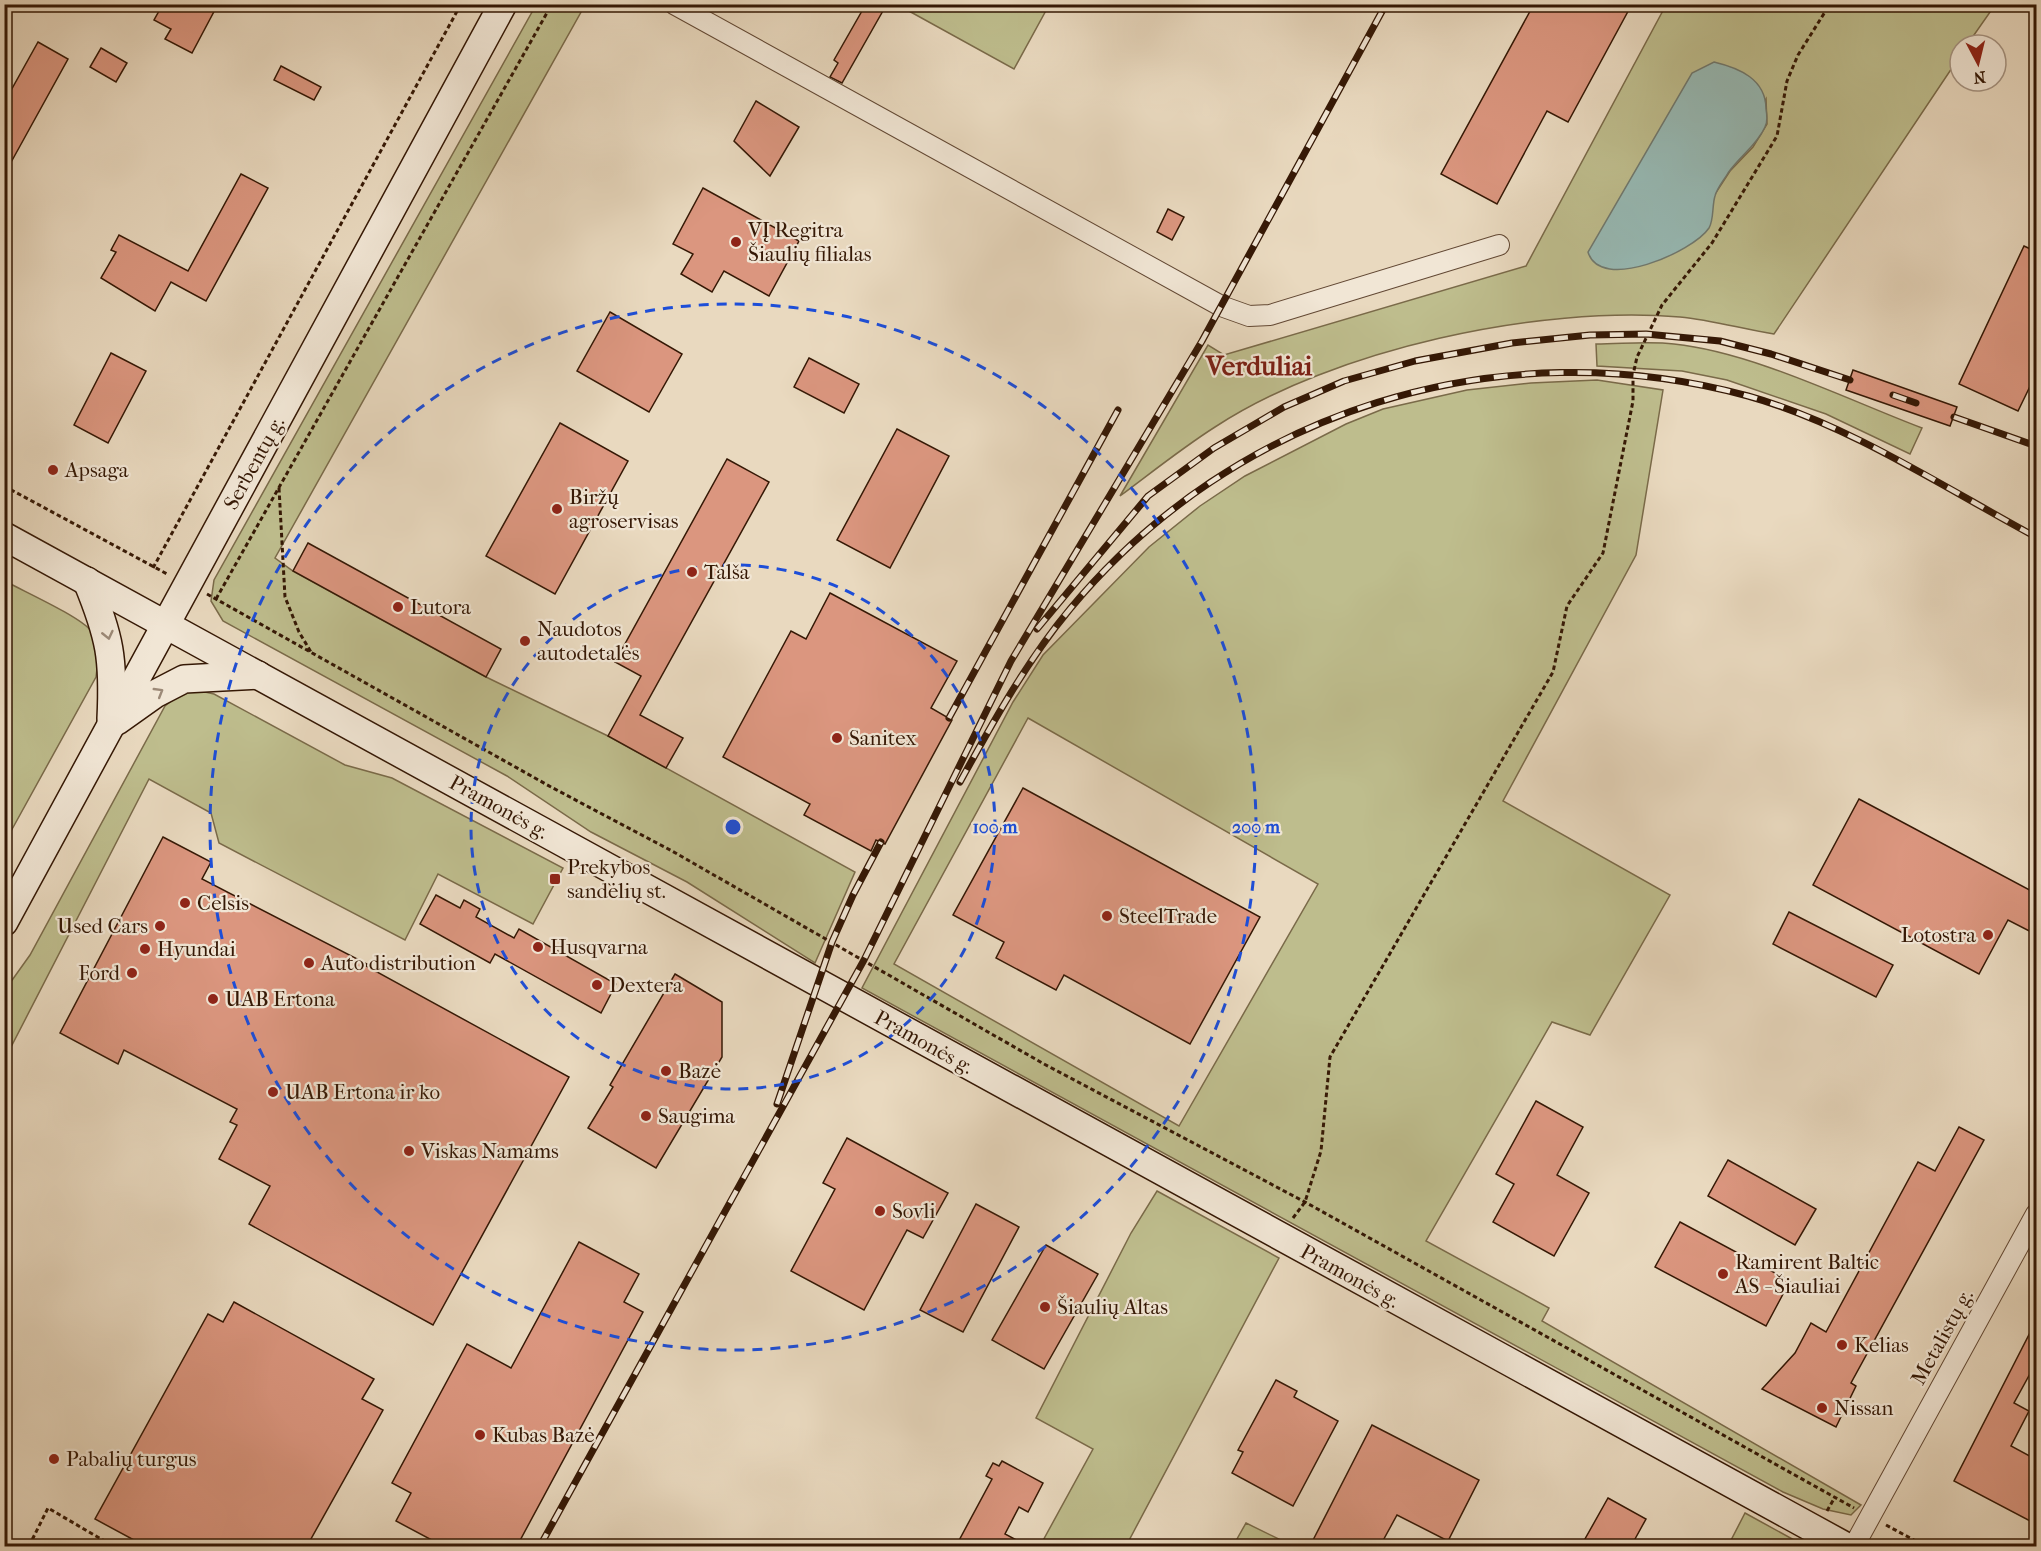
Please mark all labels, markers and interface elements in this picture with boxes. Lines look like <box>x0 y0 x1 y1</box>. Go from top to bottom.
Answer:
north arrow <box>1948 33 2008 93</box>
text: N <box>1972 67 1987 88</box>
place label: VĮ Regitra Šiaulių filialas <box>747 218 872 266</box>
marker: VĮ Regitra Šiaulių filialas <box>729 235 743 249</box>
district label: Verduliai <box>1205 350 1313 382</box>
street label: Serbentų g. <box>219 412 289 514</box>
place label: Apsaga <box>64 458 129 482</box>
marker: Apsaga <box>46 463 60 477</box>
place label: Biržų agroservisas <box>569 485 679 533</box>
marker: Biržų agroservisas <box>550 502 564 516</box>
place label: Talša <box>704 560 750 584</box>
marker: Talša <box>685 565 699 579</box>
place label: Lutora <box>410 595 471 619</box>
marker: Lutora <box>391 600 405 614</box>
place label: Naudotos autodetalės <box>537 617 640 665</box>
one-way arrow <box>100 630 113 640</box>
marker: Naudotos autodetalės <box>518 634 532 648</box>
one-way arrow <box>153 687 163 699</box>
place label: Sanitex <box>849 726 917 750</box>
marker: Sanitex <box>830 731 844 745</box>
street label: Pramonės g. <box>445 770 553 844</box>
centre of rings <box>723 817 743 837</box>
text: 100 m <box>972 817 1019 838</box>
text: 200 m <box>1232 817 1281 838</box>
place label: Prekybos sandėlių st. <box>567 855 666 903</box>
marker: Prekybos sandėlių st. <box>548 872 562 886</box>
place label: Celsis <box>197 891 249 915</box>
marker: Celsis <box>178 896 192 910</box>
place label: SteelTrade <box>1119 904 1217 928</box>
marker: SteelTrade <box>1100 909 1114 923</box>
place label: Used Cars <box>57 914 148 938</box>
marker: Used Cars <box>153 919 167 933</box>
place label: Lotostra <box>1901 923 1976 947</box>
marker: Lotostra <box>1981 928 1995 942</box>
place label: Husqvarna <box>550 935 648 959</box>
place label: Hyundai <box>157 937 236 961</box>
marker: Husqvarna <box>531 940 545 954</box>
marker: Hyundai <box>138 942 152 956</box>
place label: Auto distribution <box>320 951 476 975</box>
marker: Auto distribution <box>302 956 316 970</box>
place label: Ford <box>78 961 121 985</box>
marker: Ford <box>125 966 139 980</box>
place label: Dextera <box>609 973 683 997</box>
marker: Dextera <box>590 978 604 992</box>
place label: UAB Ertona <box>225 987 335 1011</box>
marker: UAB Ertona <box>206 992 220 1006</box>
street label: Pramonės g. <box>870 1005 978 1079</box>
place label: Bazė <box>678 1059 721 1083</box>
marker: Bazė <box>659 1064 673 1078</box>
place label: UAB Ertona ir ko <box>285 1080 440 1104</box>
marker: UAB Ertona ir ko <box>266 1085 280 1099</box>
place label: Saugima <box>658 1104 735 1128</box>
marker: Saugima <box>639 1109 653 1123</box>
place label: Viskas Namams <box>420 1139 559 1163</box>
marker: Viskas Namams <box>402 1144 416 1158</box>
place label: Sovli <box>892 1199 936 1223</box>
marker: Sovli <box>873 1204 887 1218</box>
street label: Pramonės g. <box>1296 1239 1404 1313</box>
place label: Ramirent Baltic AS - Šiauliai <box>1734 1250 1879 1298</box>
marker: Ramirent Baltic AS - Šiauliai <box>1716 1267 1730 1281</box>
street label: Metalistų g. <box>1906 1285 1978 1389</box>
place label: Šiaulių Altas <box>1057 1295 1168 1319</box>
marker: Šiaulių Altas <box>1038 1300 1052 1314</box>
place label: Kelias <box>1854 1333 1909 1357</box>
marker: Kelias <box>1835 1338 1849 1352</box>
place label: Nissan <box>1834 1396 1893 1420</box>
marker: Nissan <box>1815 1401 1829 1415</box>
place label: Kubas Bazė <box>492 1423 595 1447</box>
marker: Kubas Bazė <box>473 1428 487 1442</box>
place label: Pabalių turgus <box>66 1447 197 1471</box>
marker: Pabalių turgus <box>47 1452 61 1466</box>

